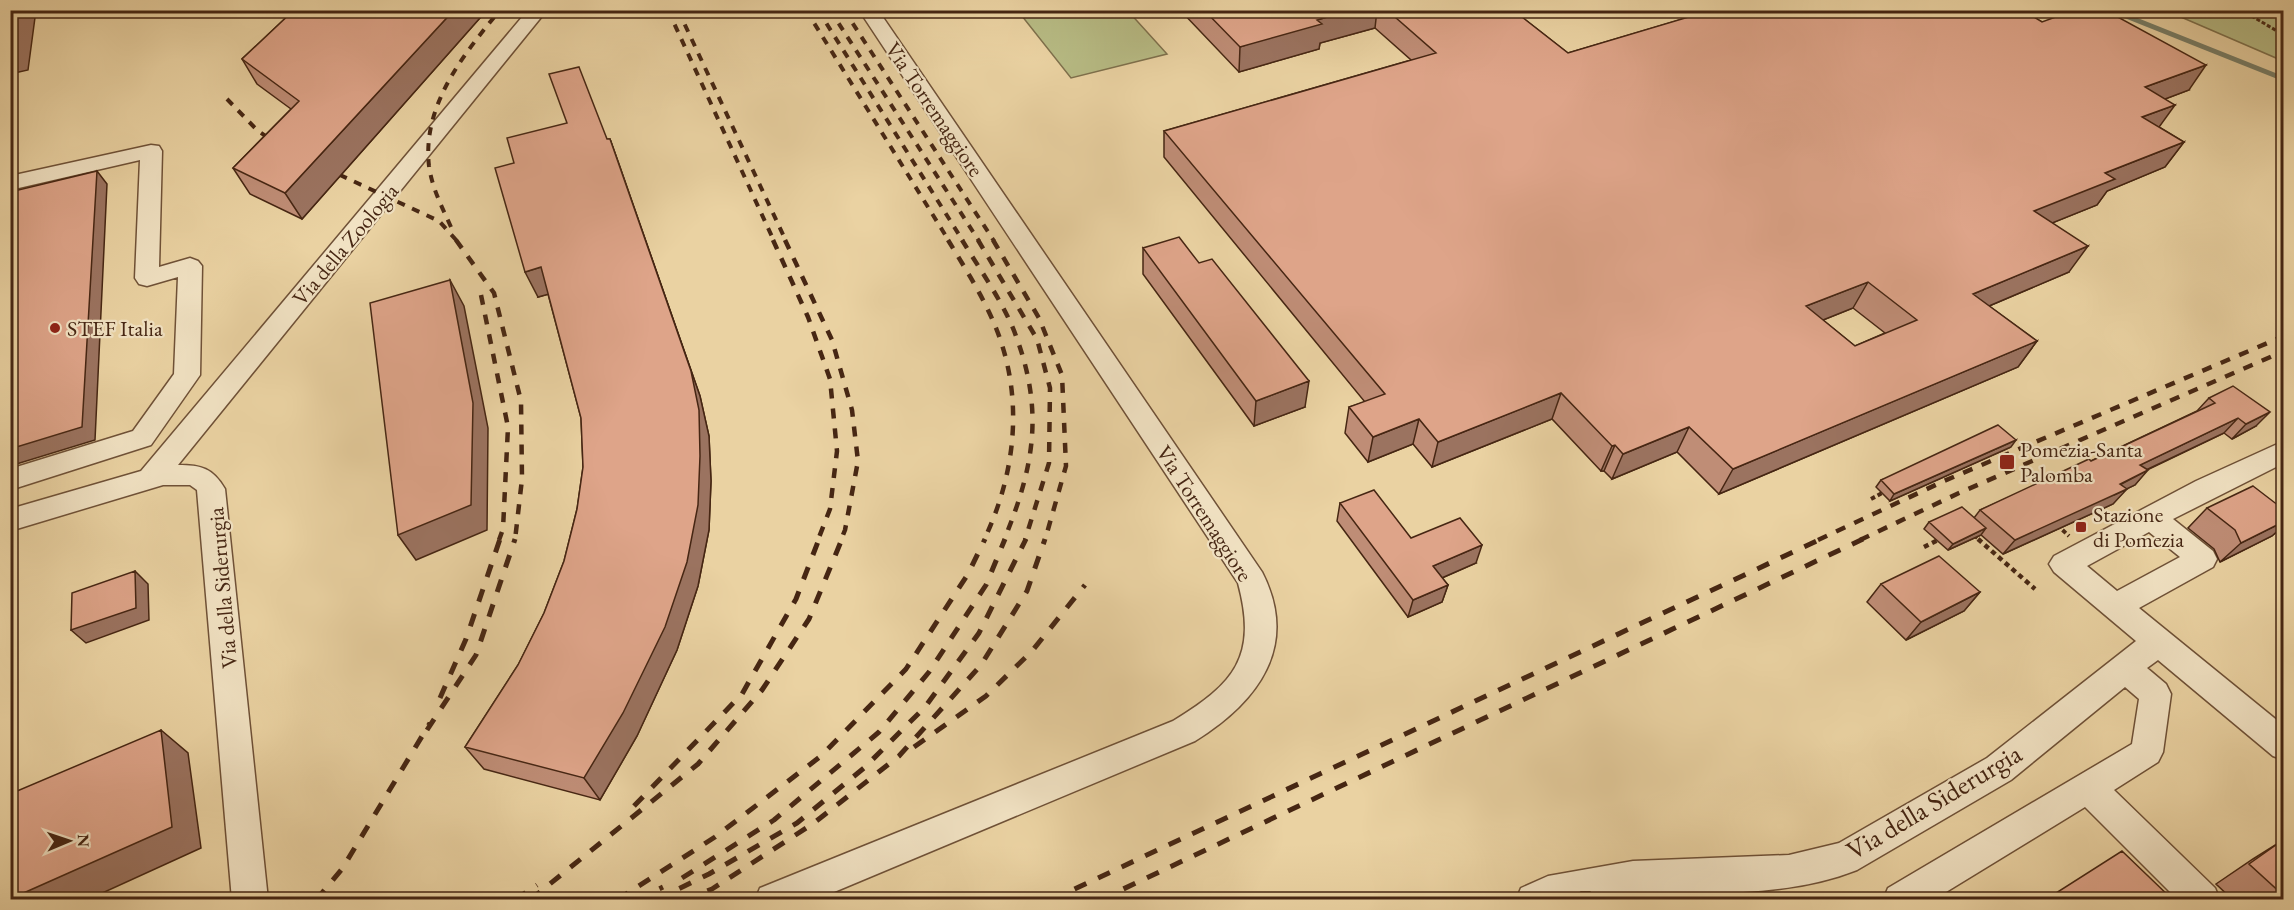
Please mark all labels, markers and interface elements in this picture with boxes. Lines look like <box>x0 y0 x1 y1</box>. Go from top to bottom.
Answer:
street label: Via Torremaggiore <box>879 36 991 183</box>
street label: Via della Zoologia <box>286 177 405 311</box>
place label: STEF Italia <box>67 314 163 343</box>
marker: STEF Italia <box>48 321 62 335</box>
place label: Pomezia-Santa Palomba <box>2020 435 2143 489</box>
street label: Via Torremaggiore <box>1150 440 1260 587</box>
marker: Pomezia-Santa Palomba <box>1998 453 2016 471</box>
place label: Stazione di Pomezia <box>2093 500 2184 554</box>
street label: Via della Siderurgia <box>201 506 244 670</box>
marker: Stazione di Pomezia <box>2074 520 2088 534</box>
street label: Via della Siderurgia <box>1840 735 2028 868</box>
north arrow <box>39 811 99 871</box>
text: N <box>73 834 94 847</box>

